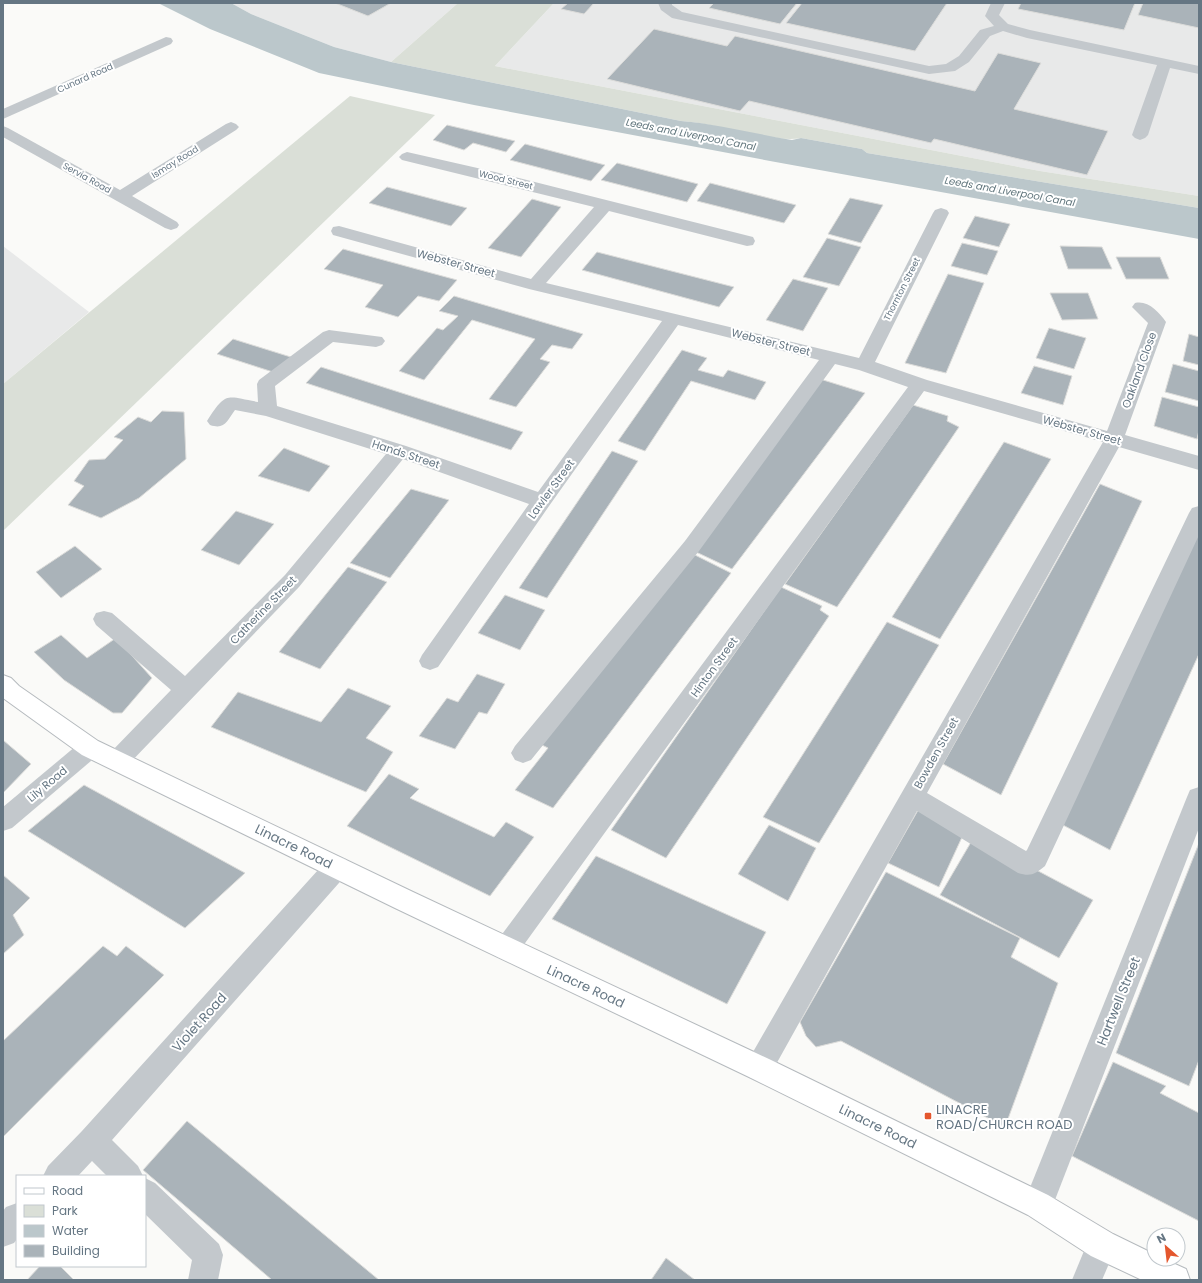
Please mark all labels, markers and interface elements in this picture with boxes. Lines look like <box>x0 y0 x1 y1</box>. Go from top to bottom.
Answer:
street label: Cunard Road <box>55 60 115 96</box>
water label: Leeds and Liverpool Canal <box>625 115 758 155</box>
street label: Ismay Road <box>149 143 201 181</box>
street label: Servia Road <box>61 160 113 196</box>
street label: Wood Street <box>478 168 534 192</box>
water label: Leeds and Liverpool Canal <box>944 173 1077 210</box>
street label: Webster Street <box>415 245 497 281</box>
street label: Thornton Street <box>881 256 923 322</box>
street label: Webster Street <box>730 324 812 360</box>
street label: Oakland Close <box>1118 329 1160 410</box>
street label: Webster Street <box>1041 411 1123 449</box>
street label: Hands Street <box>370 436 442 472</box>
street label: Lawler Street <box>524 456 578 522</box>
street label: Catherine Street <box>226 572 300 648</box>
street label: Hinton Street <box>687 634 741 700</box>
street label: Bowden Street <box>910 714 962 792</box>
street label: Lily Road <box>24 762 70 806</box>
street label: Linacre Road <box>252 819 336 873</box>
street label: Hartwell Street <box>1092 954 1145 1048</box>
street label: Linacre Road <box>544 960 628 1013</box>
street label: Violet Road <box>168 989 231 1056</box>
street label: Linacre Road <box>836 1099 920 1153</box>
place label: LINACRE ROAD/CHURCH ROAD <box>936 1100 1073 1134</box>
marker: LINACRE ROAD/CHURCH ROAD <box>923 1111 933 1121</box>
legend <box>16 1175 146 1267</box>
text: Road <box>52 1182 83 1199</box>
text: Park <box>52 1202 79 1219</box>
text: Water <box>52 1222 89 1239</box>
north arrow <box>1146 1227 1186 1267</box>
text: N <box>1154 1229 1169 1247</box>
text: Building <box>52 1242 100 1259</box>

